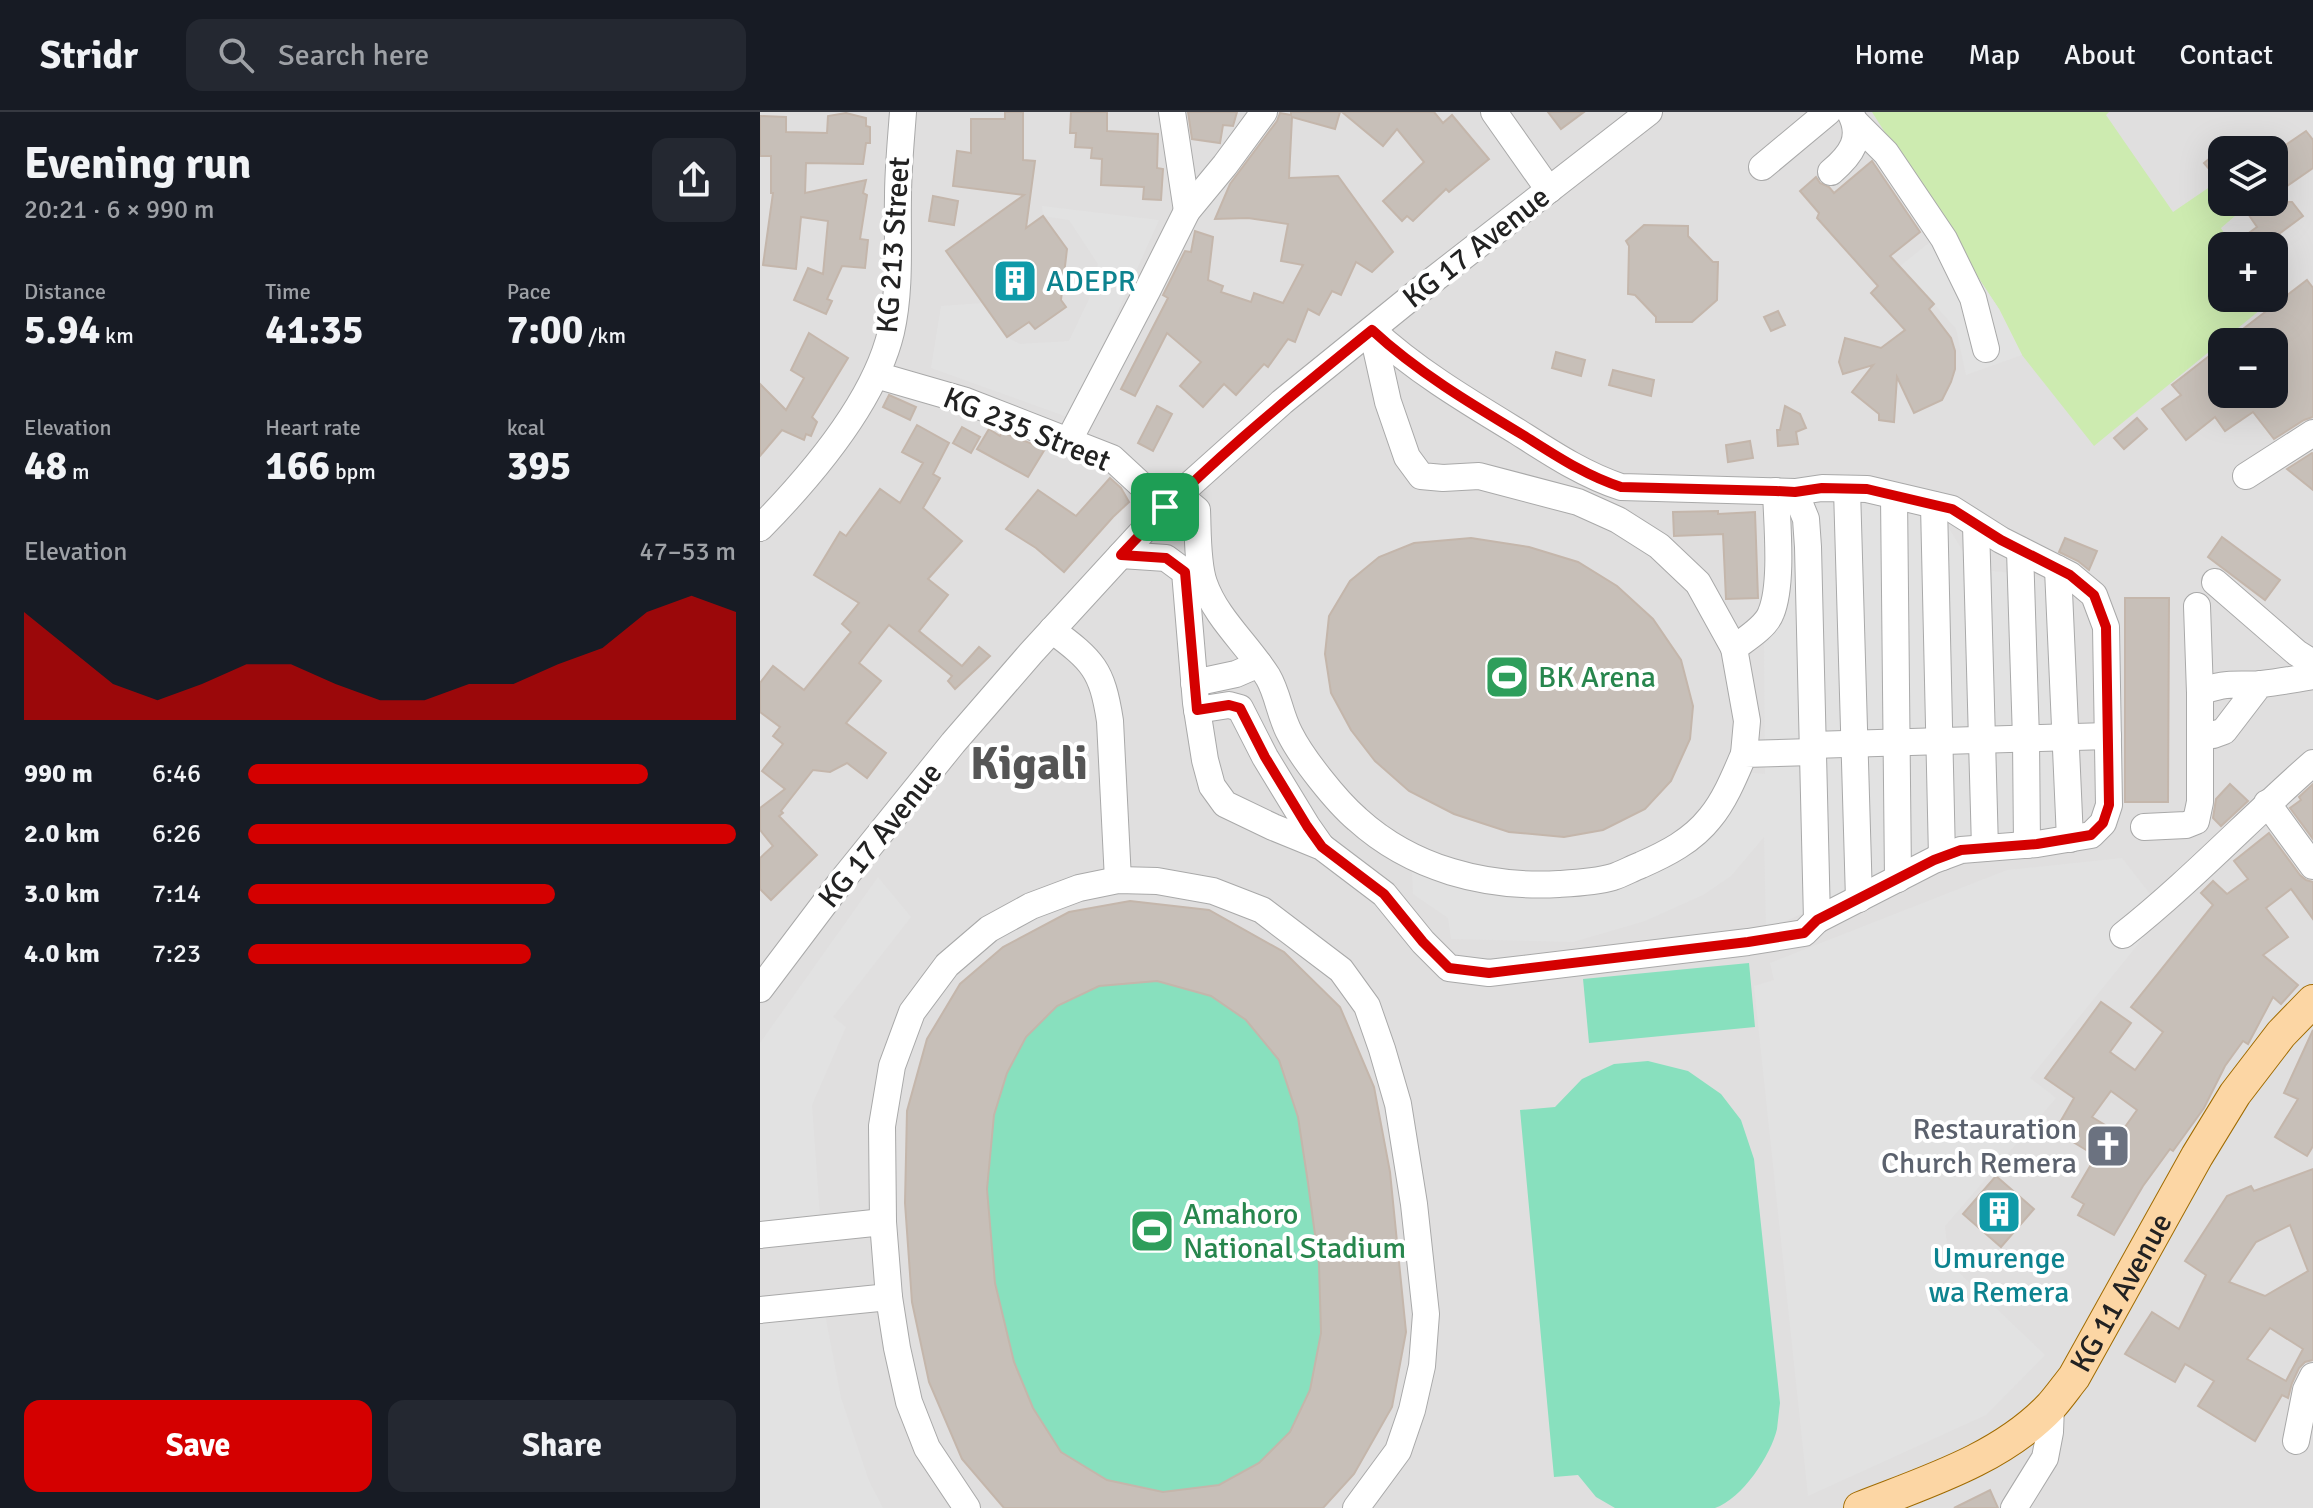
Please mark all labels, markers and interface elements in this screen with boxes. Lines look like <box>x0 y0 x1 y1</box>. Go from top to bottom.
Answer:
search box <box>186 19 746 91</box>
text: Stridr <box>40 32 138 79</box>
icon: search <box>214 33 258 77</box>
text: Search here <box>278 37 429 74</box>
text: Home <box>1855 38 1924 72</box>
text: Map <box>1968 38 2020 72</box>
text: About <box>2064 38 2136 72</box>
text: Contact <box>2180 38 2273 72</box>
map controls <box>2208 136 2288 408</box>
button: layers <box>2208 136 2288 216</box>
text: Evening run <box>24 137 251 191</box>
button: share <box>652 138 736 222</box>
street label: KG 213 Street <box>869 156 918 335</box>
street label: KG 17 Avenue <box>1395 179 1557 316</box>
text: 20:21 · 6 × 990 m <box>24 194 215 226</box>
button: + <box>2208 232 2288 312</box>
building icon: ADEPR <box>991 257 1039 305</box>
place label: ADEPR <box>1046 263 1136 300</box>
text: Distance <box>24 278 106 305</box>
text: Time <box>265 278 311 305</box>
text: Pace <box>507 278 551 305</box>
text: 5.94 <box>24 305 100 355</box>
text: 41:35 <box>265 305 364 355</box>
text: 7:00 <box>507 305 583 355</box>
text: km <box>100 322 134 349</box>
text: /km <box>583 322 626 349</box>
button: − <box>2208 328 2288 408</box>
street label: KG 235 Street <box>938 379 1116 480</box>
text: Elevation <box>24 414 112 441</box>
text: Heart rate <box>265 414 361 441</box>
text: kcal <box>507 414 545 441</box>
text: 48 <box>24 441 67 491</box>
text: 166 <box>265 441 330 491</box>
text: 395 <box>507 441 571 491</box>
text: m <box>67 458 90 485</box>
text: bpm <box>330 458 376 485</box>
pin <box>1131 473 1199 541</box>
icon: arrive <box>1143 485 1187 529</box>
text: Elevation <box>24 536 128 568</box>
text: 47–53 m <box>640 536 736 568</box>
sports icon: BK Arena <box>1483 653 1531 701</box>
place label: BK Arena <box>1538 659 1656 696</box>
district label: Kigali <box>970 736 1088 792</box>
street label: KG 17 Avenue <box>811 755 950 915</box>
text: 990 m <box>24 758 93 790</box>
text: 6:46 <box>152 758 201 790</box>
text: 2.0 km <box>24 818 100 850</box>
text: 6:26 <box>152 818 201 850</box>
text: 3.0 km <box>24 878 100 910</box>
text: 7:14 <box>152 878 201 910</box>
text: 4.0 km <box>24 938 100 970</box>
text: 7:23 <box>152 938 201 970</box>
place label: Restauration Church Remera <box>1881 1111 2077 1182</box>
church icon: Restauration Church Remera <box>2084 1122 2132 1170</box>
building icon: Umurenge wa Remera <box>1975 1188 2023 1236</box>
place label: Amahoro National Stadium <box>1183 1196 1406 1267</box>
sports icon: Amahoro National Stadium <box>1128 1207 1176 1255</box>
street label: KG 11 Avenue <box>2062 1207 2180 1379</box>
place label: Umurenge wa Remera <box>1929 1240 2069 1311</box>
button: Save <box>24 1400 372 1492</box>
button: Share <box>388 1400 736 1492</box>

